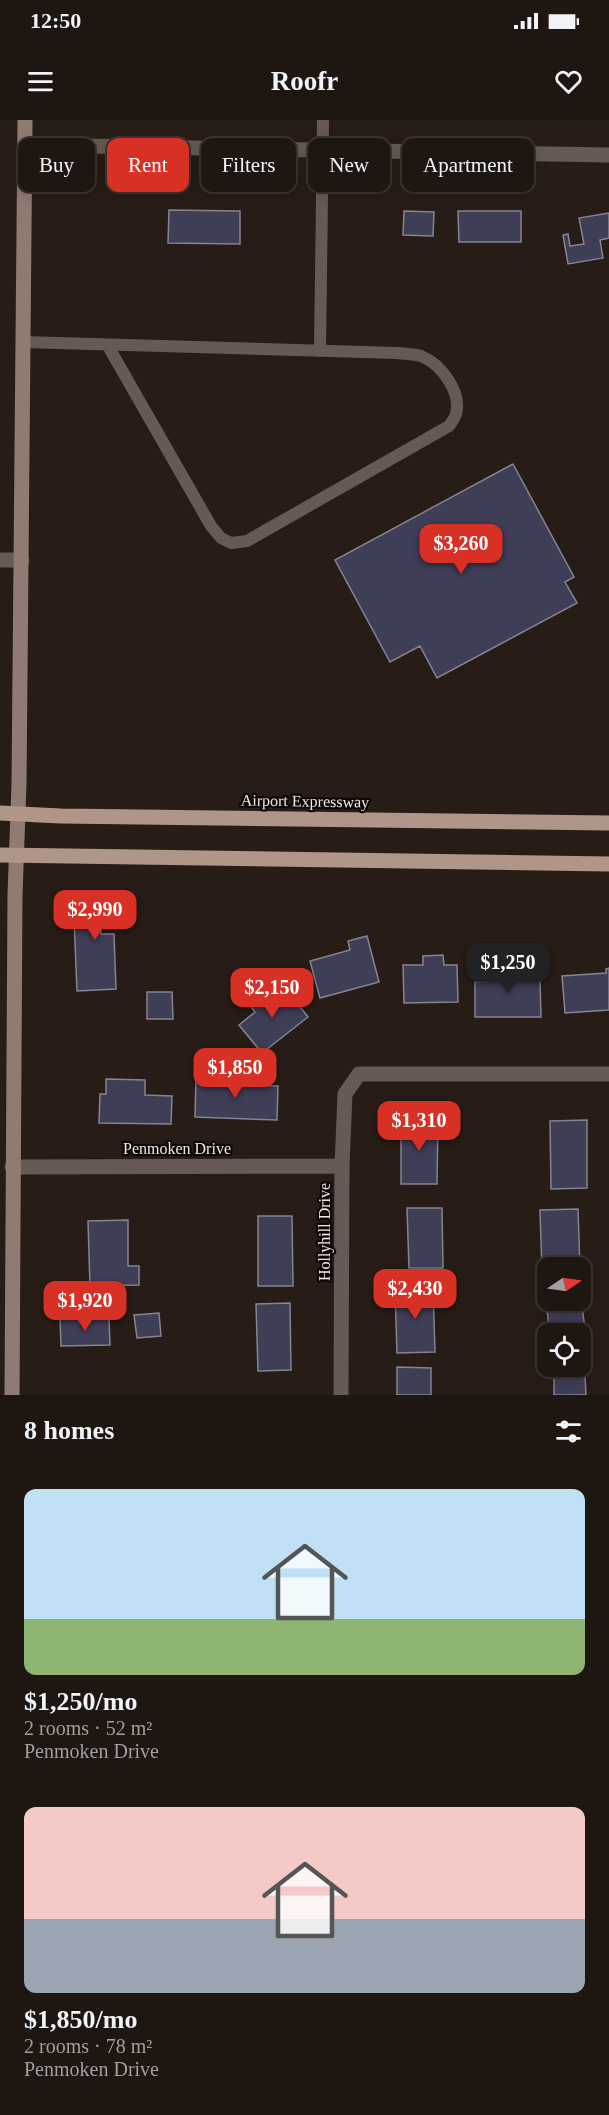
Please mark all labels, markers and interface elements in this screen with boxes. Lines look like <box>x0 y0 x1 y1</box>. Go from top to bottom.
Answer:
text: 12:50 <box>30 8 81 33</box>
icon: menu <box>24 65 57 98</box>
icon: heart <box>552 65 585 98</box>
text: Roofr <box>271 66 338 96</box>
chip: Buy <box>18 138 95 192</box>
chip: Rent <box>107 138 189 192</box>
chip: Filters <box>201 138 296 192</box>
chip: New <box>308 138 390 192</box>
chip: Apartment <box>402 138 534 192</box>
pin: $3,260 <box>412 524 510 575</box>
text: $3,260 <box>434 532 489 554</box>
street label: Airport Expressway <box>241 791 369 812</box>
pin: $2,990 <box>46 890 144 941</box>
text: $2,990 <box>68 898 123 920</box>
pin: $1,250 <box>459 943 557 994</box>
text: $1,250 <box>481 951 536 973</box>
pin: $2,150 <box>223 968 321 1019</box>
text: $2,150 <box>245 976 300 998</box>
pin: $1,850 <box>186 1048 284 1099</box>
text: $1,850 <box>208 1056 263 1078</box>
pin: $1,310 <box>370 1101 468 1152</box>
text: $1,310 <box>392 1109 447 1131</box>
street label: Penmoken Drive <box>123 1140 231 1157</box>
street label: Hollyhill Drive <box>316 1183 334 1281</box>
north arrow <box>537 1257 591 1311</box>
map controls <box>537 1257 591 1377</box>
pin: $2,430 <box>366 1269 464 1320</box>
text: $2,430 <box>388 1277 443 1299</box>
pin: $1,920 <box>36 1281 134 1332</box>
text: $1,920 <box>58 1289 113 1311</box>
button: locate <box>537 1323 591 1377</box>
icon: filters <box>552 1415 585 1448</box>
text: 8 homes <box>24 1416 114 1445</box>
icon: home <box>251 1528 359 1636</box>
text: $1,250/mo <box>24 1687 137 1716</box>
text: 2 rooms · 52 m² <box>24 1717 152 1739</box>
text: Penmoken Drive <box>24 1740 159 1762</box>
icon: home <box>251 1846 359 1954</box>
text: $1,850/mo <box>24 2005 137 2034</box>
text: 2 rooms · 78 m² <box>24 2035 152 2057</box>
text: Penmoken Drive <box>24 2058 159 2080</box>

